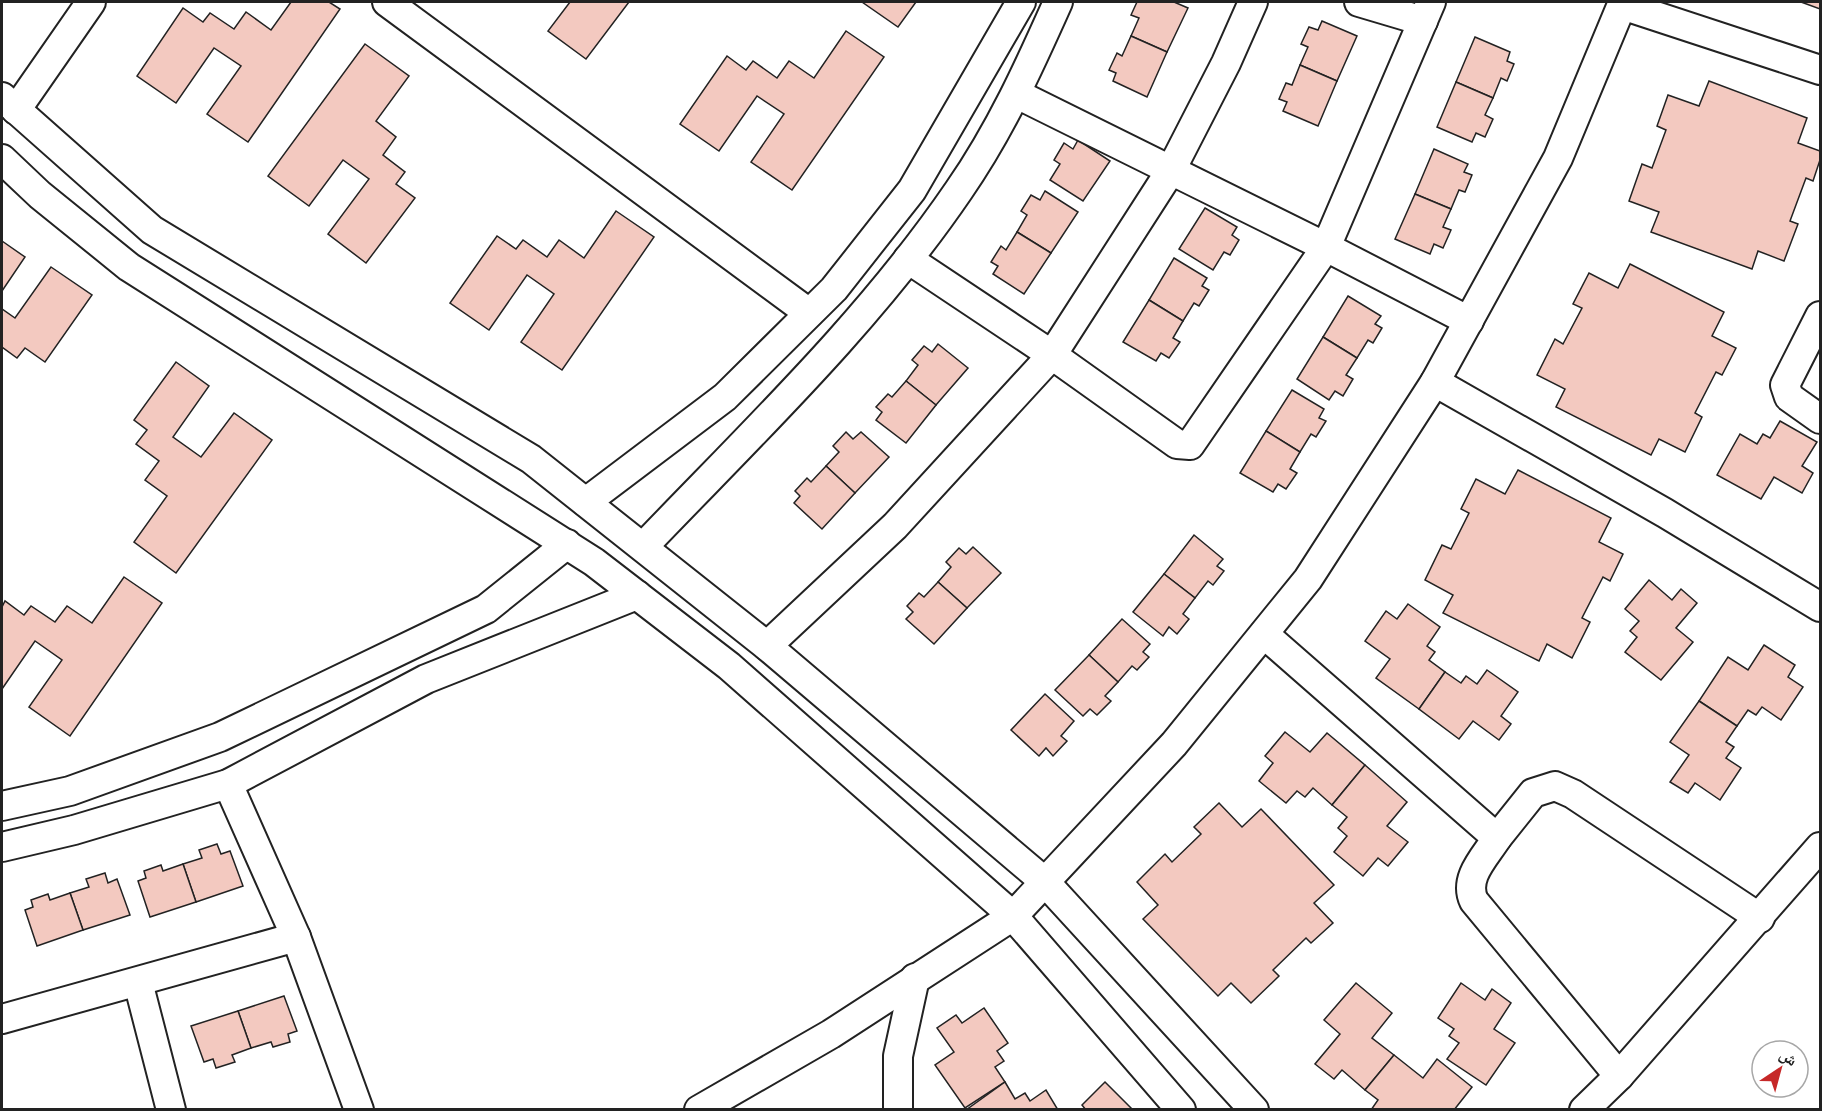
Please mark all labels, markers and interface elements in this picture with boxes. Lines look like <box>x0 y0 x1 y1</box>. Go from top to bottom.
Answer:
north arrow <box>1750 1039 1810 1099</box>
text: ش <box>1776 1044 1802 1070</box>

